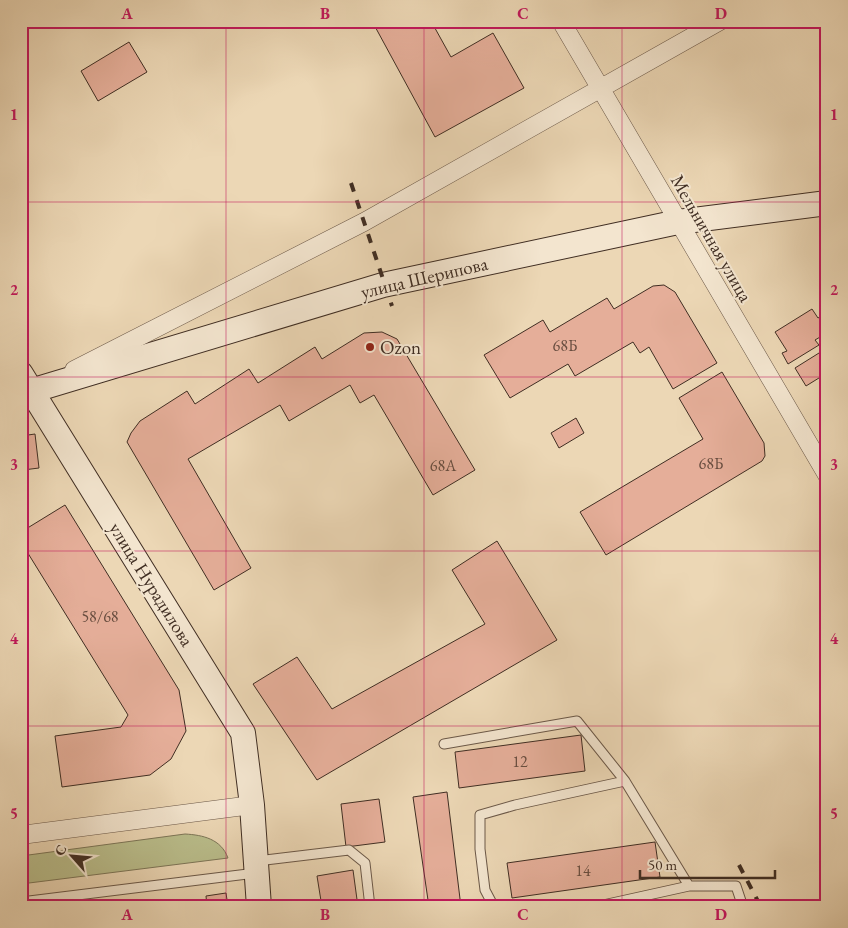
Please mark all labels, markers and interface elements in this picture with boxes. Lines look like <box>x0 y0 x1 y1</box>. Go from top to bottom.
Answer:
text: A <box>120 3 133 24</box>
text: B <box>320 3 330 24</box>
text: C <box>517 3 529 24</box>
text: D <box>715 3 727 24</box>
text: 1 <box>10 104 18 125</box>
text: 1 <box>830 104 838 125</box>
street label: Мельничная улица <box>665 170 758 307</box>
street label: улица Шерипова <box>358 251 491 304</box>
text: 2 <box>10 279 19 300</box>
text: 2 <box>830 279 839 300</box>
place label: Ozon <box>380 335 421 360</box>
house number: 68Б <box>553 335 577 356</box>
marker: Ozon <box>364 341 376 353</box>
house number: 68Б <box>699 453 723 474</box>
text: 3 <box>10 454 18 475</box>
text: 3 <box>830 454 838 475</box>
house number: 68А <box>430 455 457 476</box>
street label: улица Нурадилова <box>103 518 200 651</box>
house number: 58/68 <box>81 606 119 627</box>
text: 4 <box>10 628 19 649</box>
text: 4 <box>830 628 839 649</box>
house number: 12 <box>512 751 528 772</box>
text: 5 <box>10 803 18 824</box>
text: 5 <box>830 803 838 824</box>
north arrow <box>48 830 98 880</box>
text: С <box>50 842 71 859</box>
scale bar <box>640 848 776 880</box>
text: 50 m <box>648 855 677 874</box>
house number: 14 <box>575 860 591 881</box>
text: A <box>120 904 133 925</box>
text: B <box>320 904 330 925</box>
text: C <box>517 904 529 925</box>
text: D <box>715 904 727 925</box>

